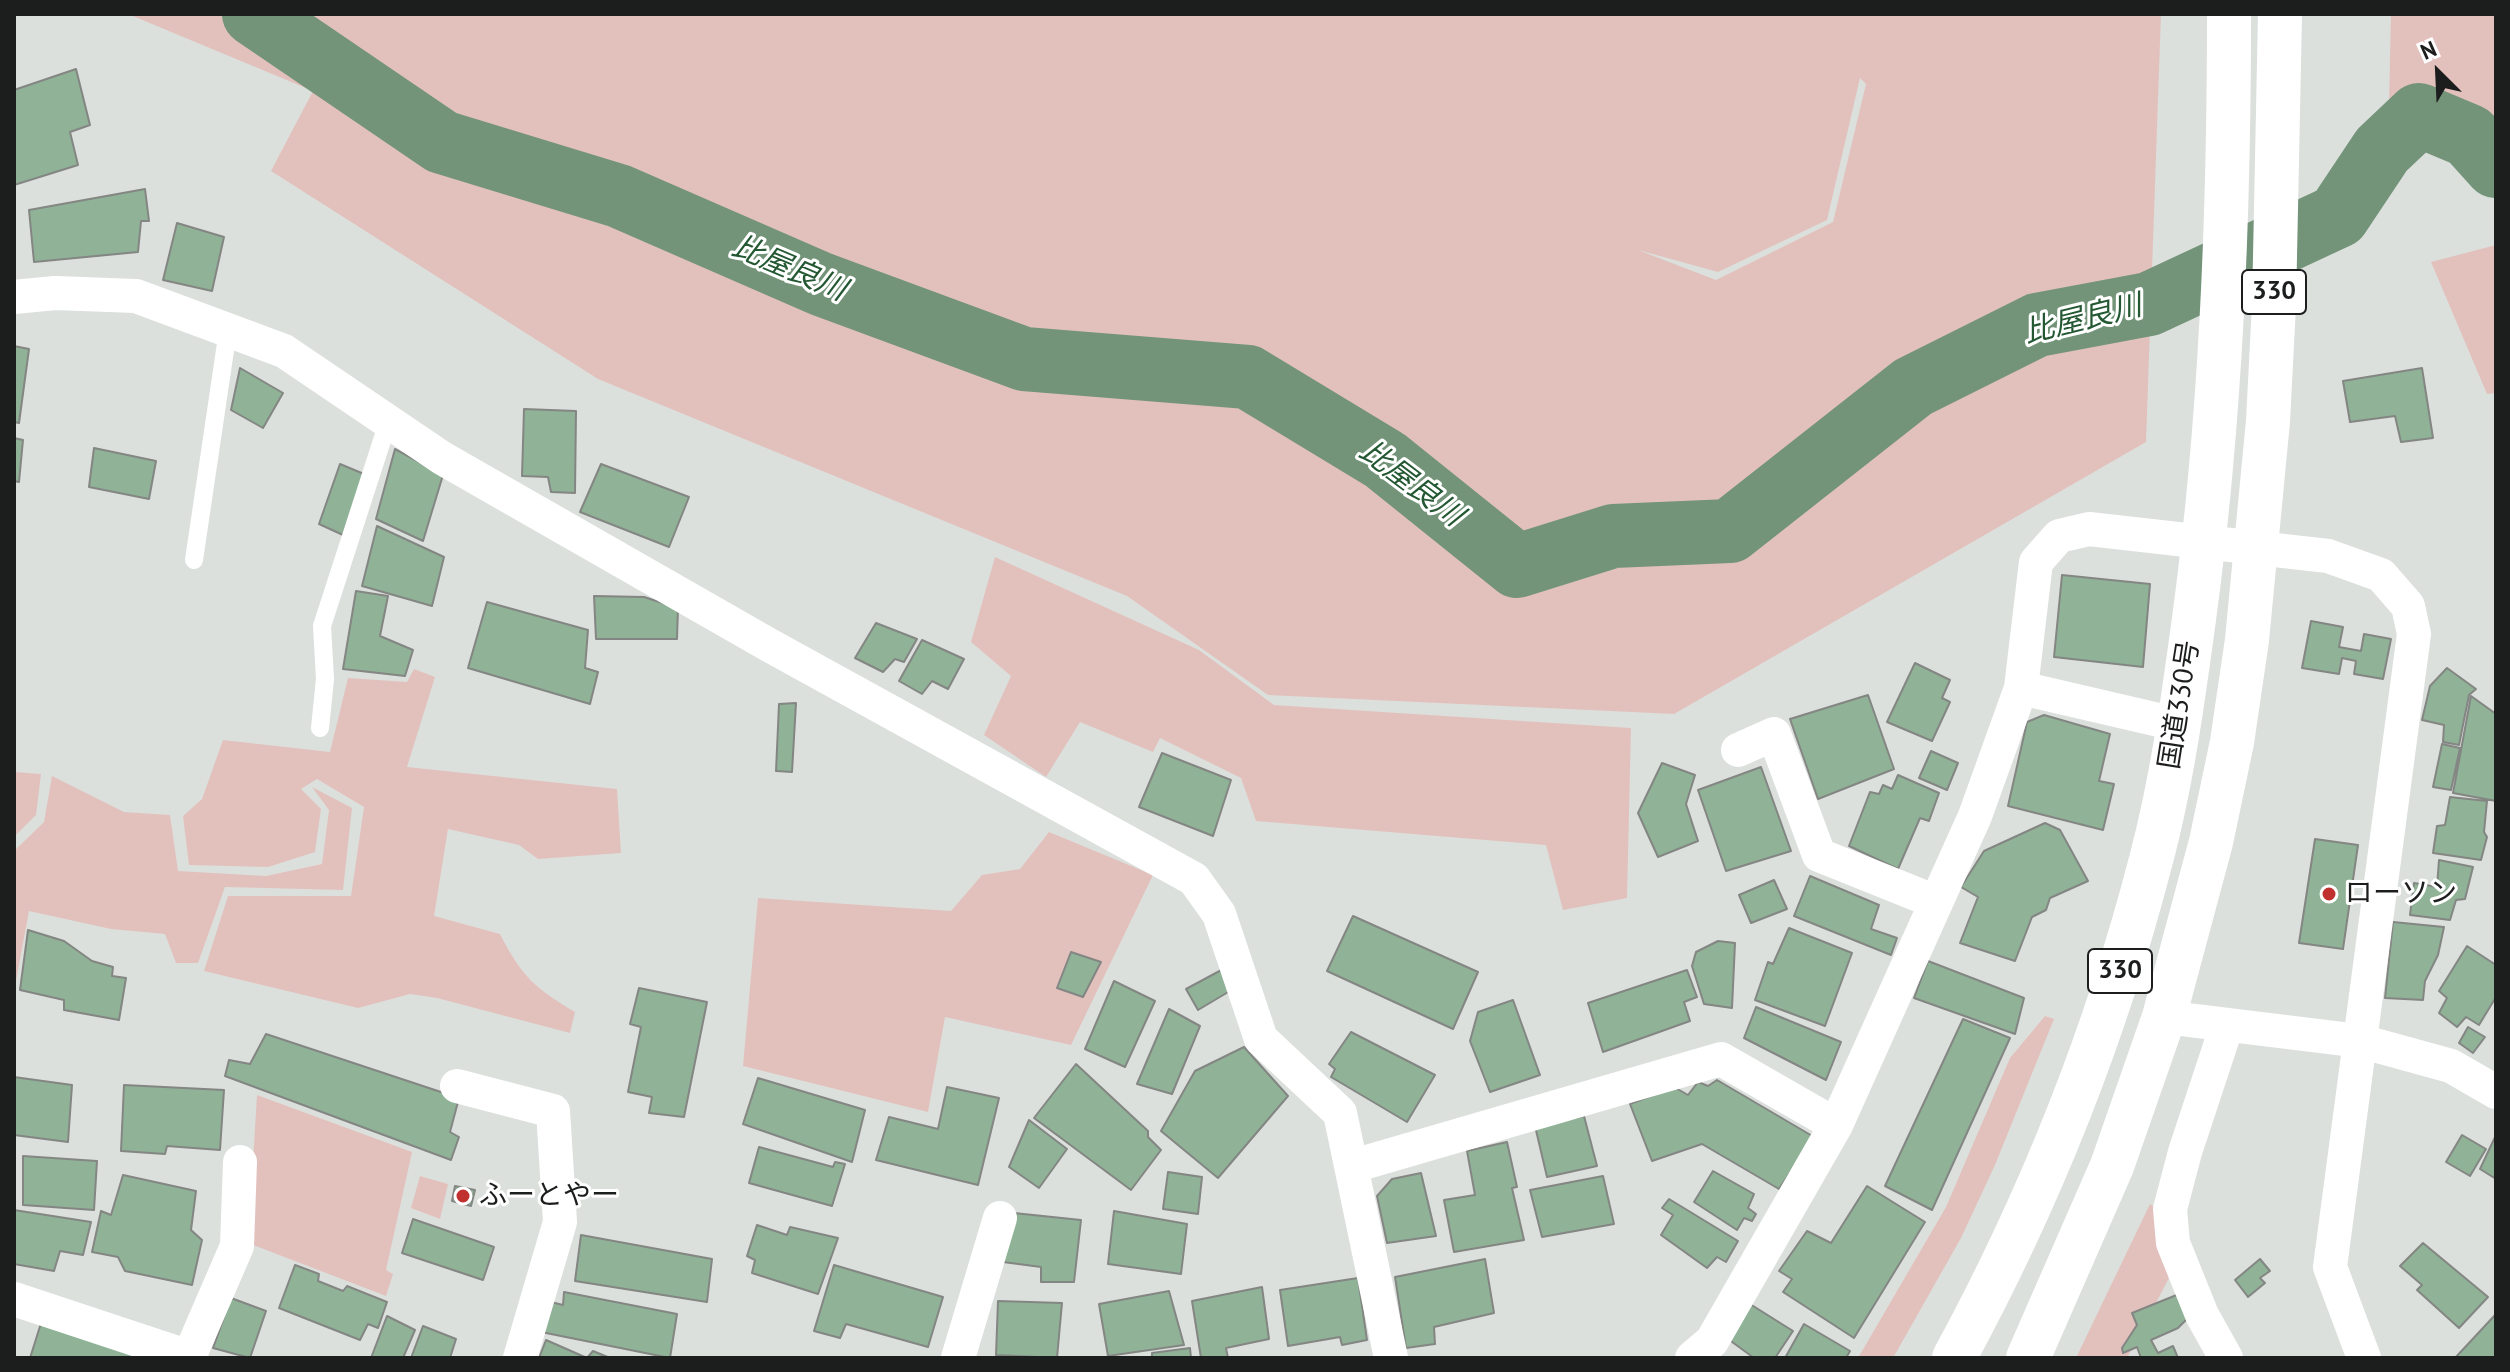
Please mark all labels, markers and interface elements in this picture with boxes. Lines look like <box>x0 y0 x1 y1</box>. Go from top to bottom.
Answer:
north arrow <box>2398 32 2478 112</box>
text: N <box>2416 34 2441 66</box>
water label: 比屋良川 <box>727 229 851 309</box>
road number: 330 <box>2242 270 2306 314</box>
water label: 比屋良川 <box>2020 288 2146 352</box>
water label: 比屋良川 <box>1352 434 1470 534</box>
street label: 国道330号 <box>2153 638 2207 772</box>
place label: ローソン <box>2345 877 2457 911</box>
marker: ローソン <box>2320 885 2338 903</box>
road number: 330 <box>2088 949 2152 993</box>
place label: ふーとやー <box>479 1179 619 1213</box>
marker: ふーとやー <box>454 1187 472 1205</box>

